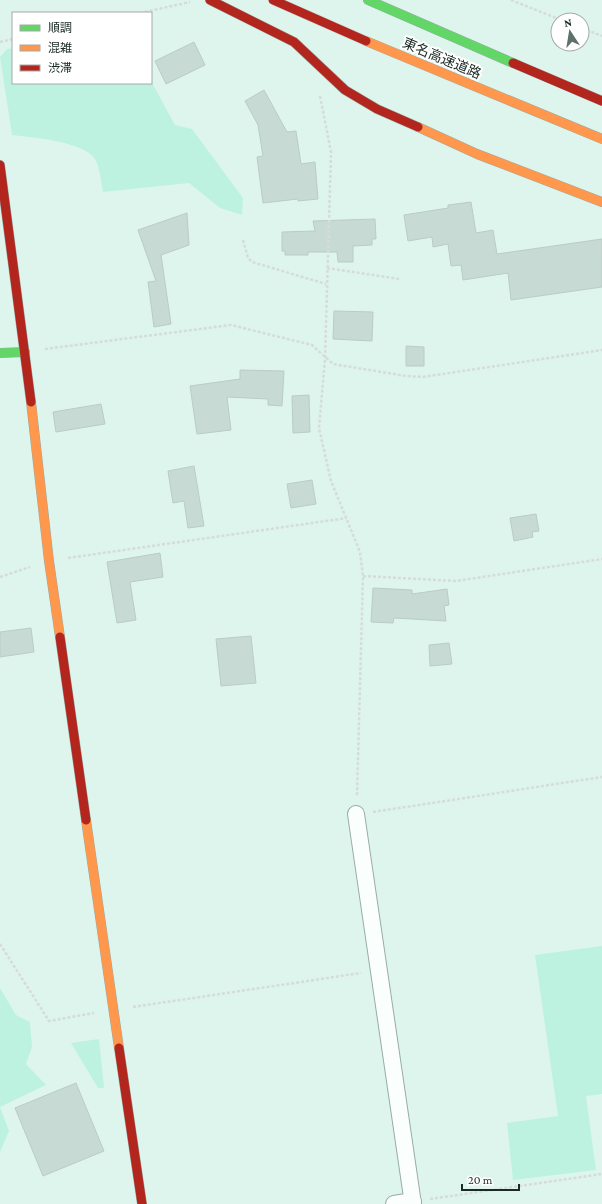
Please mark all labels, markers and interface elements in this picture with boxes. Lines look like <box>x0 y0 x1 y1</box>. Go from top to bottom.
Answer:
legend <box>12 12 152 84</box>
north arrow <box>550 12 590 52</box>
text: N <box>563 15 573 29</box>
text: 順調 <box>48 21 72 35</box>
street label: 東名高速道路 <box>400 34 484 82</box>
text: 混雑 <box>48 41 72 55</box>
text: 渋滞 <box>48 61 72 75</box>
scale bar <box>462 1166 519 1192</box>
text: 20 m <box>468 1173 493 1187</box>

